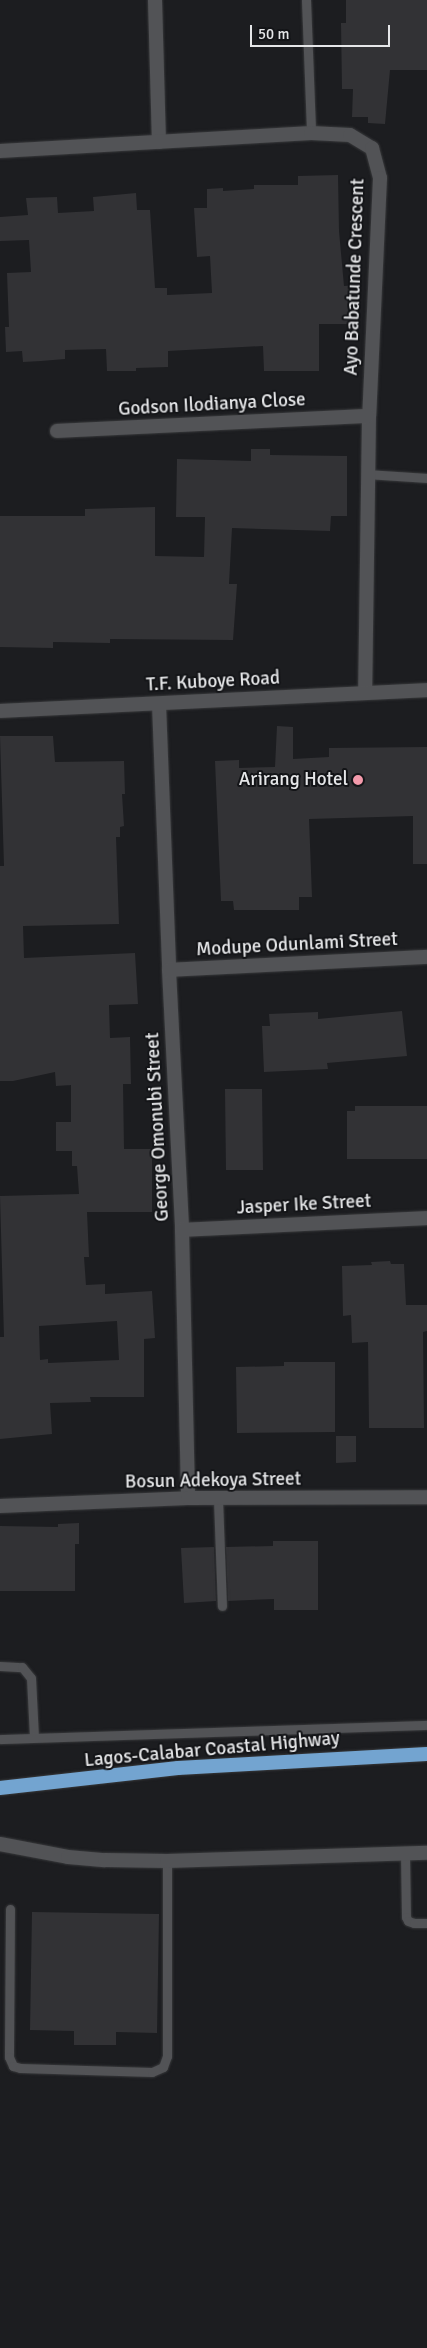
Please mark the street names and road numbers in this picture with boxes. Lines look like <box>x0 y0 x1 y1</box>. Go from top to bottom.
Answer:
street label: Ayo Babatunde Crescent <box>340 178 370 376</box>
street label: Godson Ilodianya Close <box>118 389 306 421</box>
street label: T.F. Kuboye Road <box>146 667 280 697</box>
street label: Modupe Odunlami Street <box>196 928 398 962</box>
street label: George Omonubi Street <box>142 1032 174 1222</box>
street label: Jasper Ike Street <box>236 1190 372 1220</box>
street label: Bosun Adekoya Street <box>125 1468 301 1494</box>
street label: Lagos-Calabar Coastal Highway <box>83 1727 341 1773</box>

